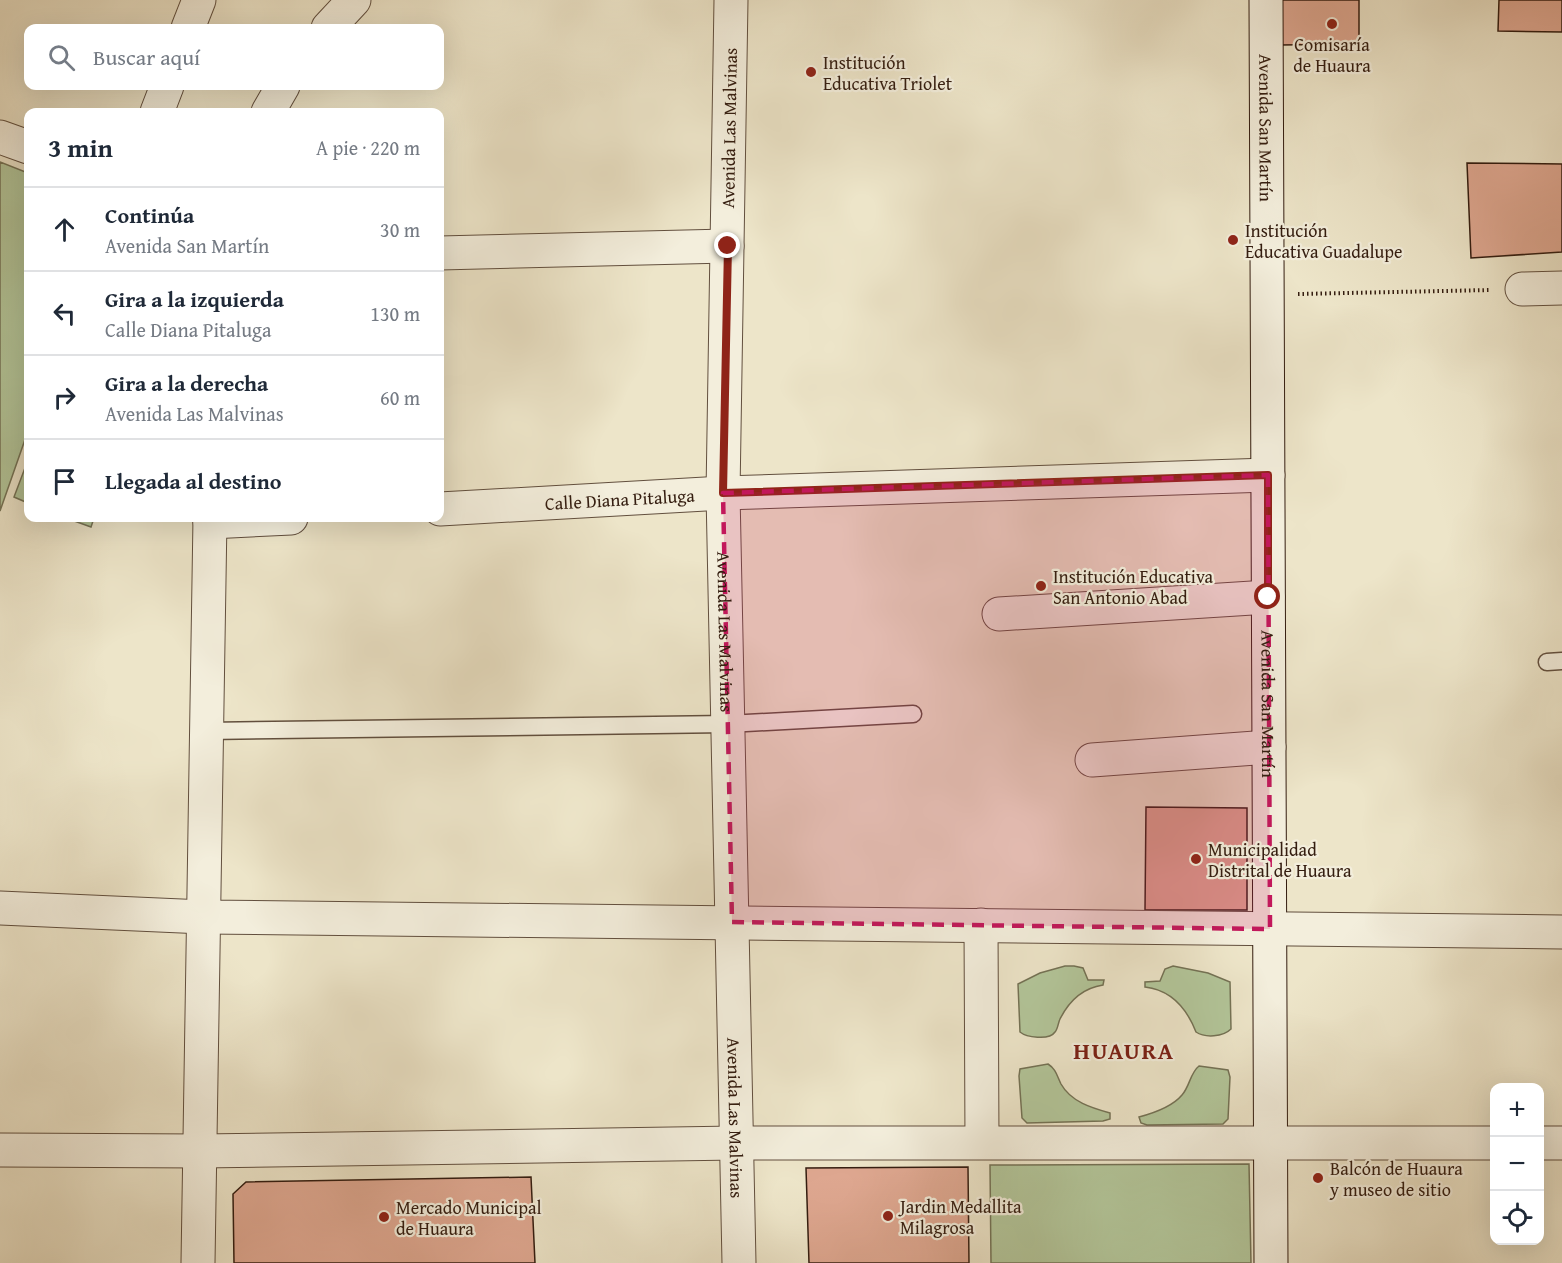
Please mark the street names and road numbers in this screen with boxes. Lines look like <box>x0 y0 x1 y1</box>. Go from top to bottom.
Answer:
street label: Avenida Las Malvinas <box>714 47 744 209</box>
street label: Avenida San Martín <box>1253 54 1280 202</box>
street label: Calle Diana Pitaluga <box>544 481 696 517</box>
street label: Avenida Las Malvinas <box>711 551 741 713</box>
street label: Avenida San Martín <box>1255 630 1283 778</box>
street label: Avenida Las Malvinas <box>721 1037 751 1199</box>

